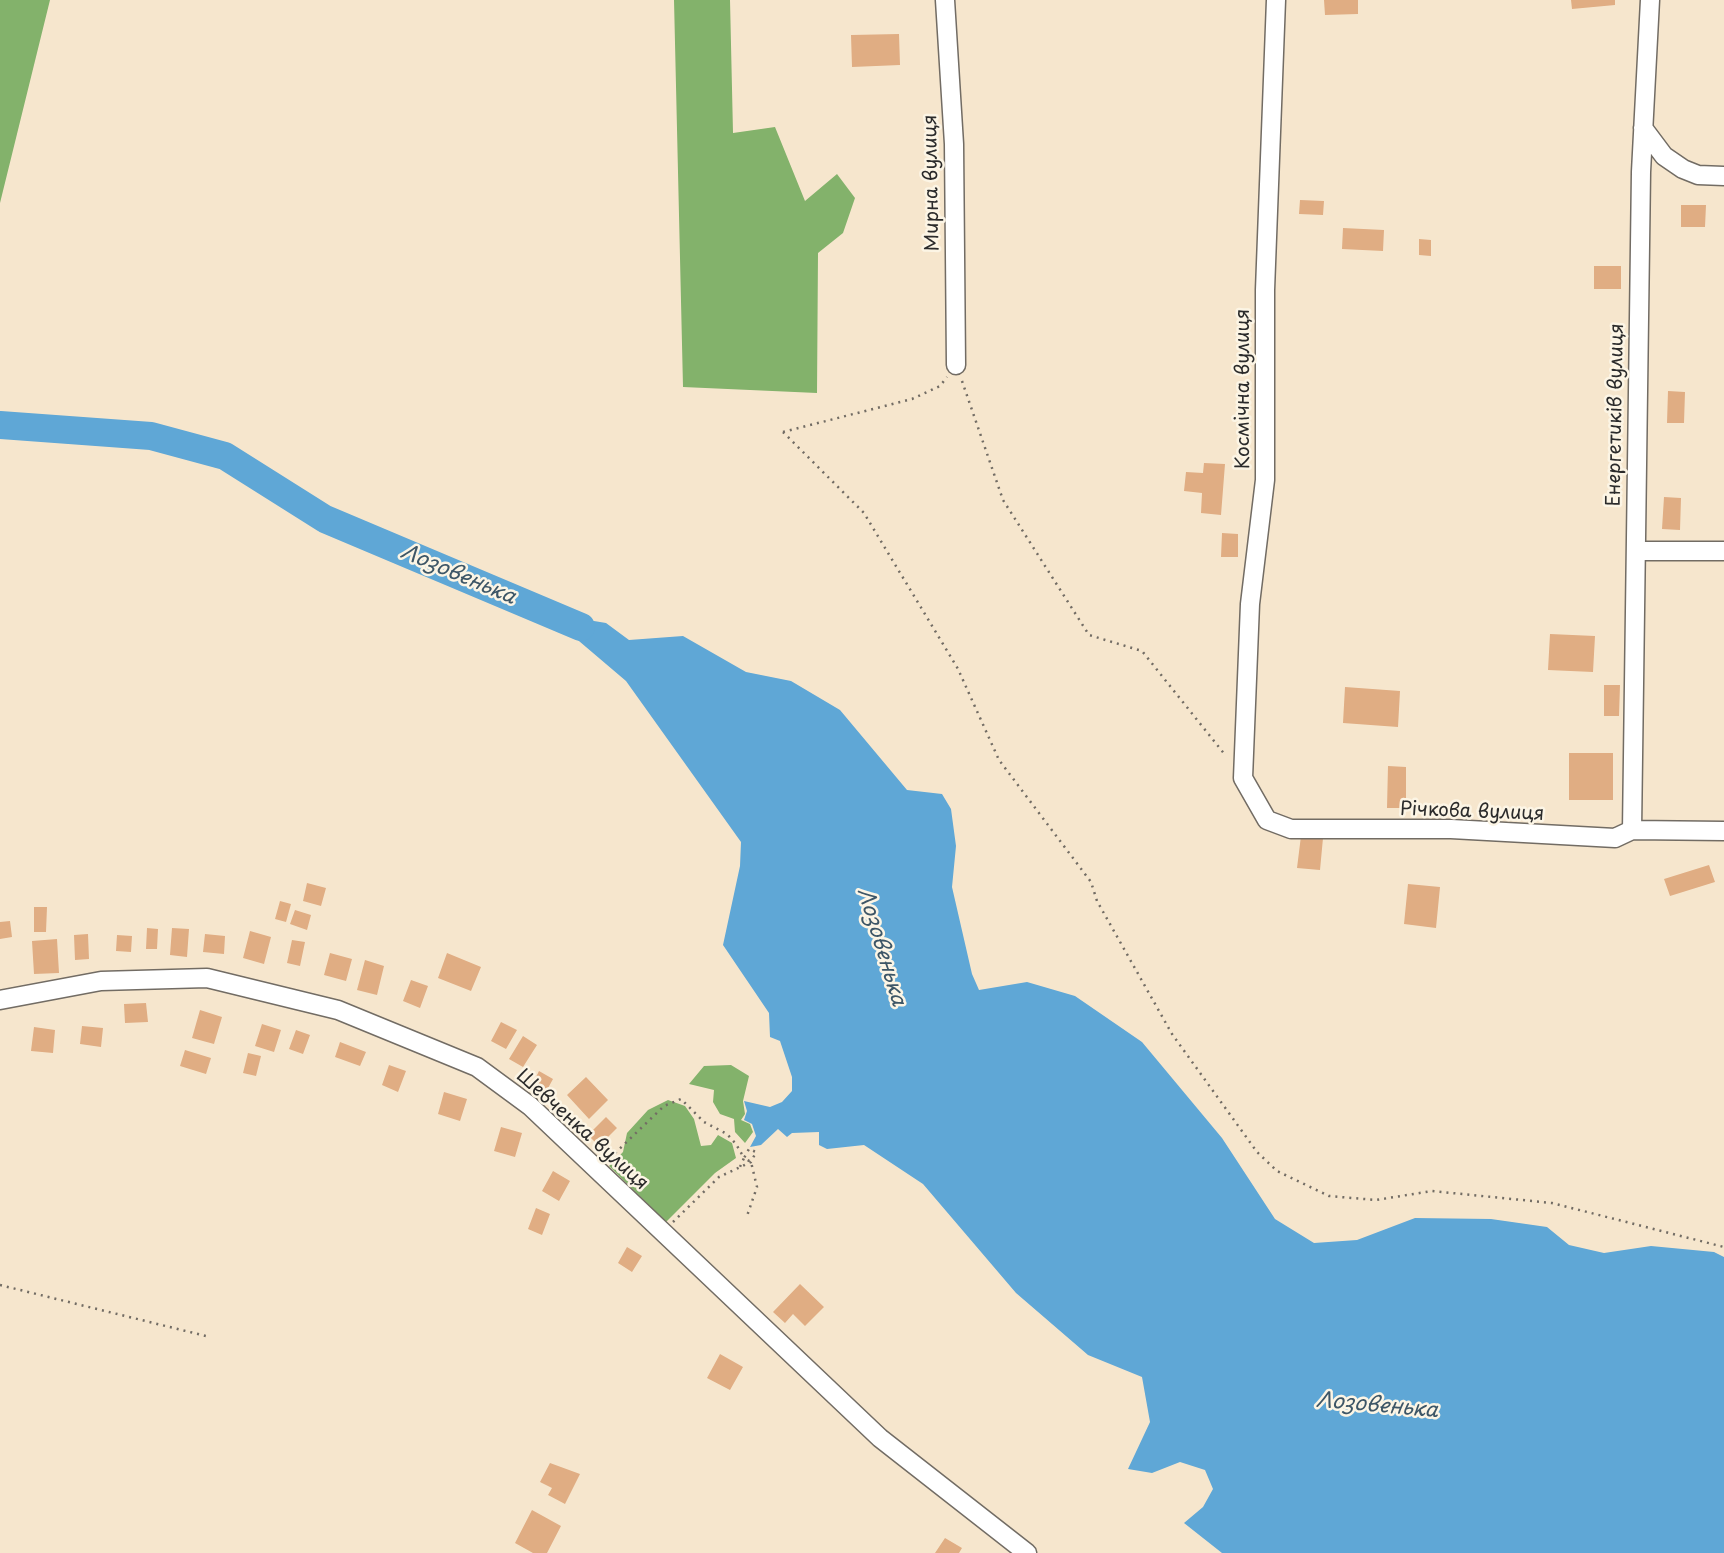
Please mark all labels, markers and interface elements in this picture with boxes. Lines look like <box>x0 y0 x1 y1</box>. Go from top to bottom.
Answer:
street label: Мирна вулиця <box>919 114 945 252</box>
street label: Космічна вулиця <box>1233 309 1255 469</box>
street label: Енергетиків вулиця <box>1603 323 1629 507</box>
water label: Лозовенька <box>397 540 519 610</box>
street label: Річкова вулиця <box>1399 798 1545 826</box>
water label: Лозовенька <box>851 885 911 1009</box>
street label: Шевченка вулиця <box>511 1065 653 1195</box>
water label: Лозовенька <box>1315 1388 1439 1424</box>

